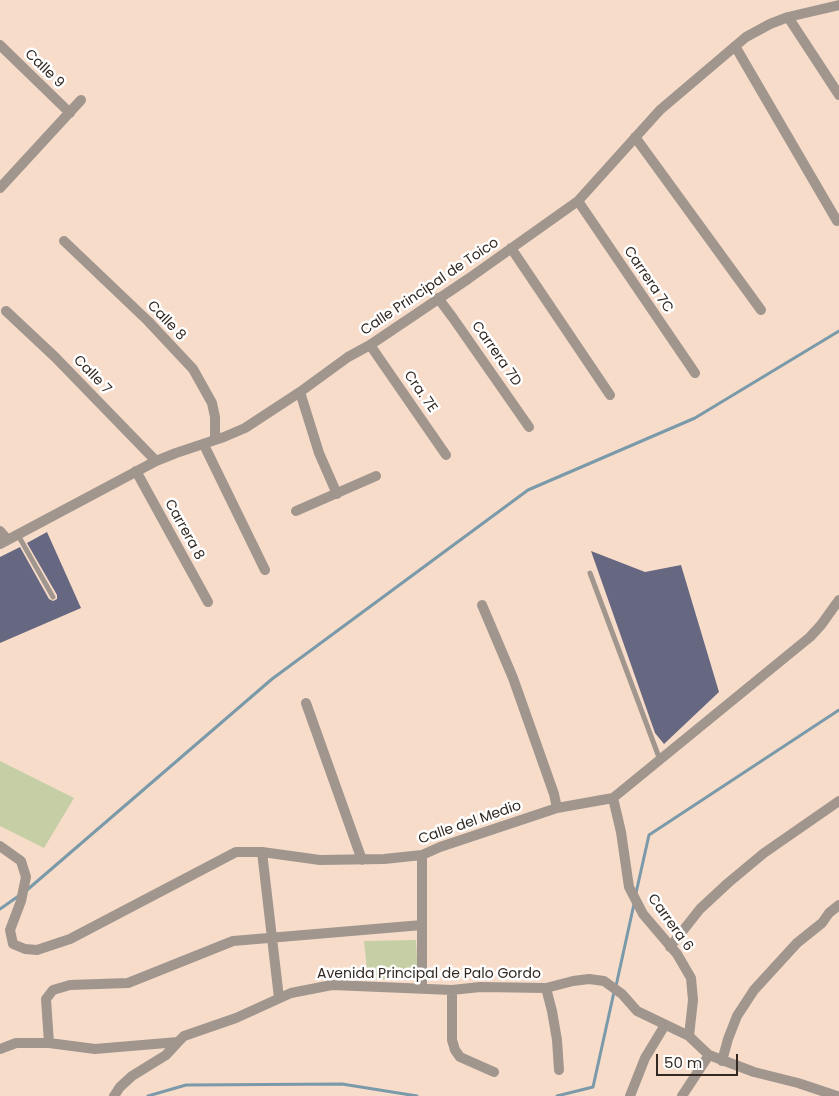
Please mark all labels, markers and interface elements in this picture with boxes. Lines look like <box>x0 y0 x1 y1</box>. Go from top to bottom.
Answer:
street label: Calle 9 <box>21 46 67 92</box>
street label: Calle Principal de Toico <box>358 235 502 339</box>
street label: Carrera 7C <box>620 244 676 316</box>
street label: Calle 8 <box>143 298 189 344</box>
street label: Carrera 7D <box>468 318 524 390</box>
street label: Calle 7 <box>70 352 114 398</box>
street label: Cra. 7E <box>400 368 440 416</box>
street label: Carrera 8 <box>160 497 208 563</box>
street label: Calle del Medio <box>416 798 524 848</box>
street label: Carrera 6 <box>644 891 696 955</box>
street label: Avenida Principal de Palo Gordo <box>317 966 541 982</box>
scale bar <box>659 1044 742 1076</box>
text: 50 m <box>664 1052 702 1073</box>

